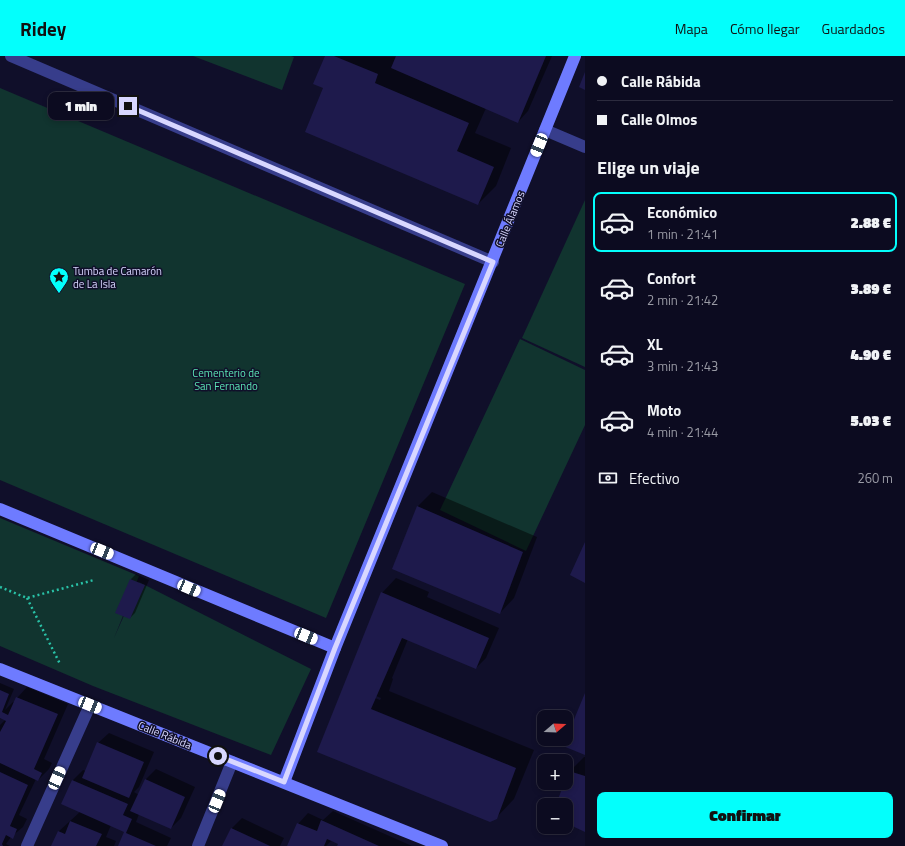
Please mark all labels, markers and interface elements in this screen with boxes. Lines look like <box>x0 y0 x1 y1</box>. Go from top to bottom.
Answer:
text: Ridey <box>20 14 66 43</box>
text: Mapa <box>675 18 708 39</box>
text: Cómo llegar <box>730 18 800 39</box>
text: Guardados <box>822 18 885 39</box>
text: Calle Rábida <box>621 70 701 93</box>
callout: 1 min <box>48 92 114 120</box>
text: 1 min <box>65 96 97 116</box>
route end <box>119 97 137 115</box>
text: Calle Olmos <box>621 108 697 131</box>
car <box>529 132 549 158</box>
text: Elige un viaje <box>597 154 700 181</box>
street label: Calle Álamos <box>491 189 529 249</box>
text: Económico <box>647 201 717 224</box>
icon: car <box>599 204 635 240</box>
text: 2.88 € <box>851 211 891 234</box>
text: 1 min · 21:41 <box>647 224 718 244</box>
place label: Tumba de Camarón de La Isla <box>73 263 162 292</box>
place icon: Tumba de Camarón de La Isla <box>48 266 70 294</box>
text: Confort <box>647 267 696 290</box>
icon: car <box>599 270 635 306</box>
text: 3.89 € <box>851 277 891 300</box>
text: 2 min · 21:42 <box>647 290 718 310</box>
text: XL <box>647 333 663 356</box>
icon: car <box>599 336 635 372</box>
text: 4.90 € <box>851 343 891 366</box>
text: 3 min · 21:43 <box>647 356 718 376</box>
park label: Cementerio de San Fernando <box>192 365 260 394</box>
text: Moto <box>647 399 681 422</box>
icon: car <box>599 402 635 438</box>
text: 5.03 € <box>851 409 891 432</box>
text: 4 min · 21:44 <box>647 422 718 442</box>
icon: cash <box>597 467 619 489</box>
text: Efectivo <box>629 467 680 490</box>
text: 260 m <box>857 468 893 488</box>
car <box>89 541 115 561</box>
car <box>176 578 202 598</box>
car <box>293 626 319 646</box>
car <box>77 695 103 715</box>
north arrow <box>537 710 573 746</box>
map controls <box>537 710 573 834</box>
street label: Calle Rábida <box>136 717 195 753</box>
route start <box>209 747 227 765</box>
button: + <box>537 754 573 790</box>
car <box>47 765 67 791</box>
car <box>207 788 227 814</box>
button: Confirmar <box>597 792 893 838</box>
button: − <box>537 798 573 834</box>

